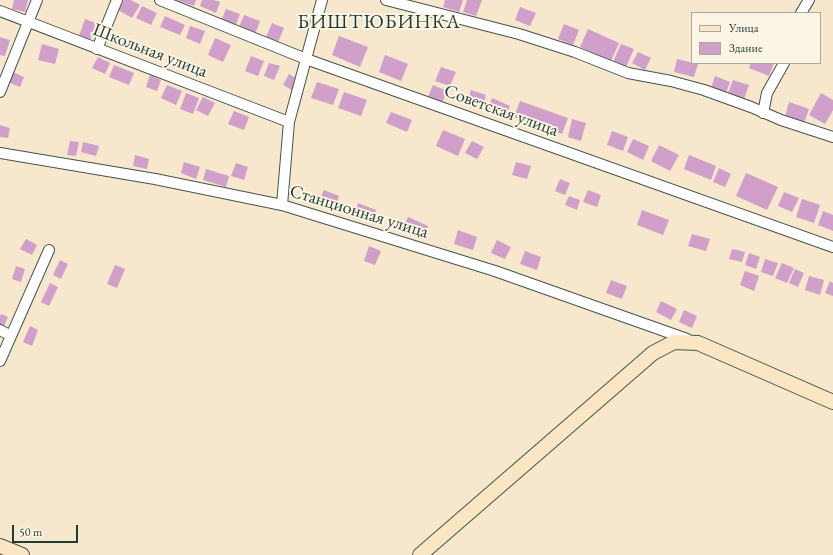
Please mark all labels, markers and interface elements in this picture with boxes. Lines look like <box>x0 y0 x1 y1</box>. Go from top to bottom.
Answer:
district label: БИШТЮБИНКА <box>297 11 461 35</box>
legend <box>691 12 821 64</box>
street label: Школьная улица <box>90 19 210 83</box>
text: Улица <box>729 20 759 36</box>
text: Здание <box>729 40 763 56</box>
street label: Советская улица <box>441 80 561 142</box>
street label: Станционная улица <box>287 181 431 243</box>
scale bar <box>14 517 80 543</box>
text: 50 m <box>19 524 42 540</box>

